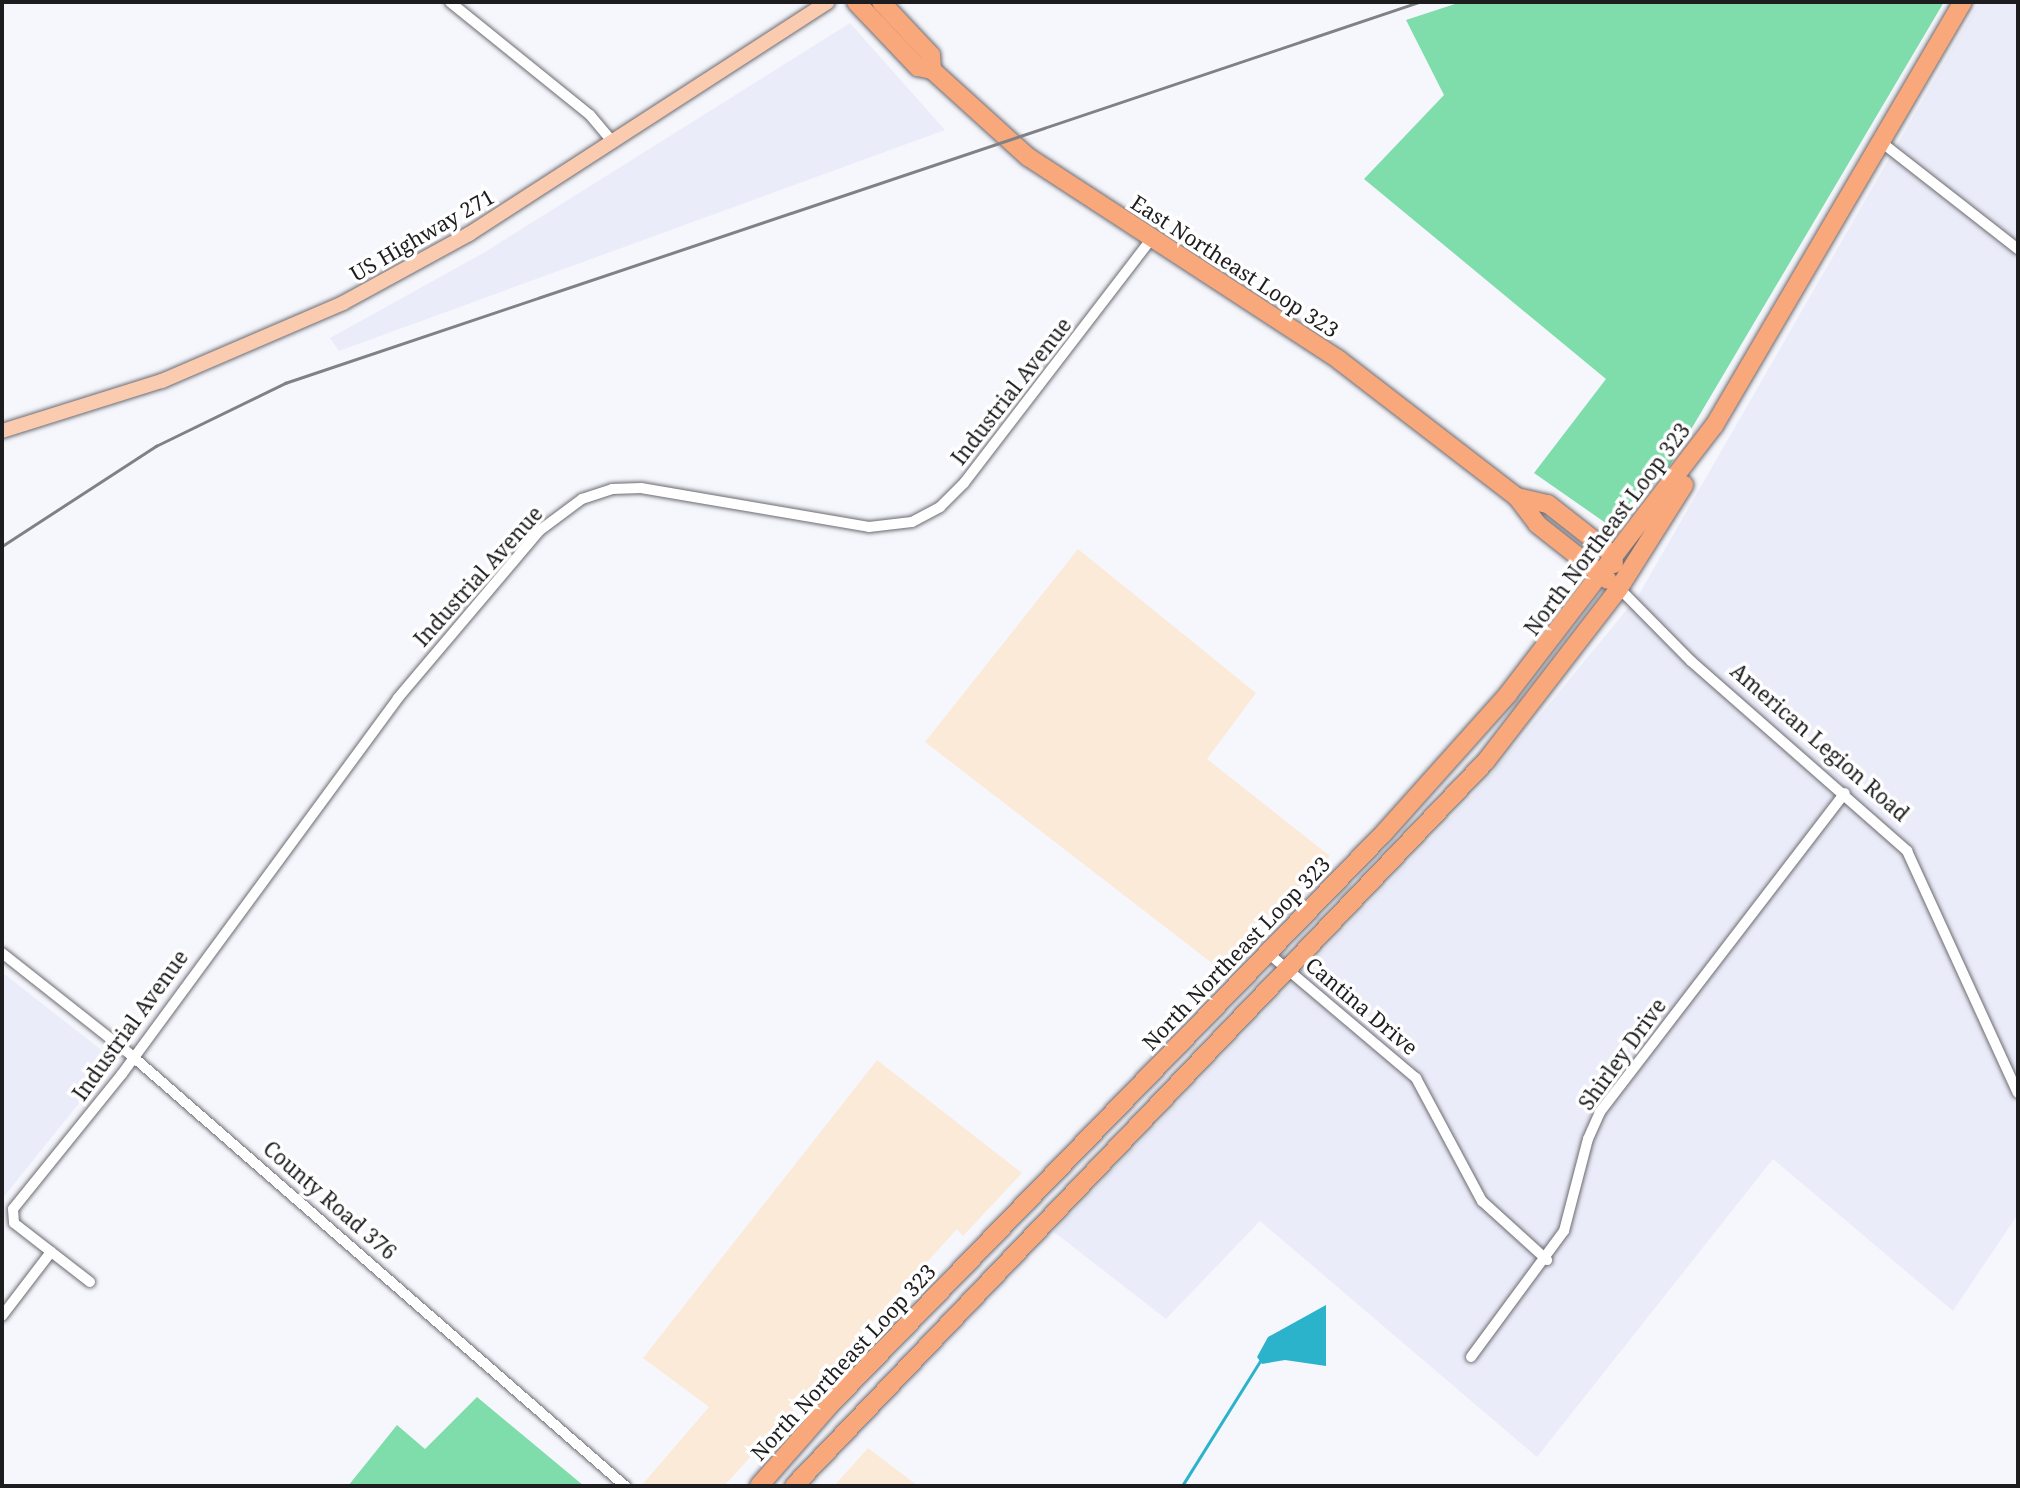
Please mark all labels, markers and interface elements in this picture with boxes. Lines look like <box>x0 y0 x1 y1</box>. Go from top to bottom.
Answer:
street label: US Highway 271 <box>346 184 498 286</box>
street label: East Northeast Loop 323 <box>1127 189 1343 343</box>
street label: Industrial Avenue <box>946 312 1076 470</box>
street label: North Northeast Loop 323 <box>1519 418 1695 640</box>
street label: Industrial Avenue <box>408 501 548 651</box>
street label: American Legion Road <box>1726 658 1914 826</box>
street label: North Northeast Loop 323 <box>1137 851 1335 1055</box>
street label: Industrial Avenue <box>67 945 193 1105</box>
street label: Cantina Drive <box>1301 952 1423 1060</box>
street label: Shirley Drive <box>1573 993 1671 1115</box>
street label: County Road 376 <box>258 1135 402 1265</box>
street label: North Northeast Loop 323 <box>745 1259 941 1465</box>

